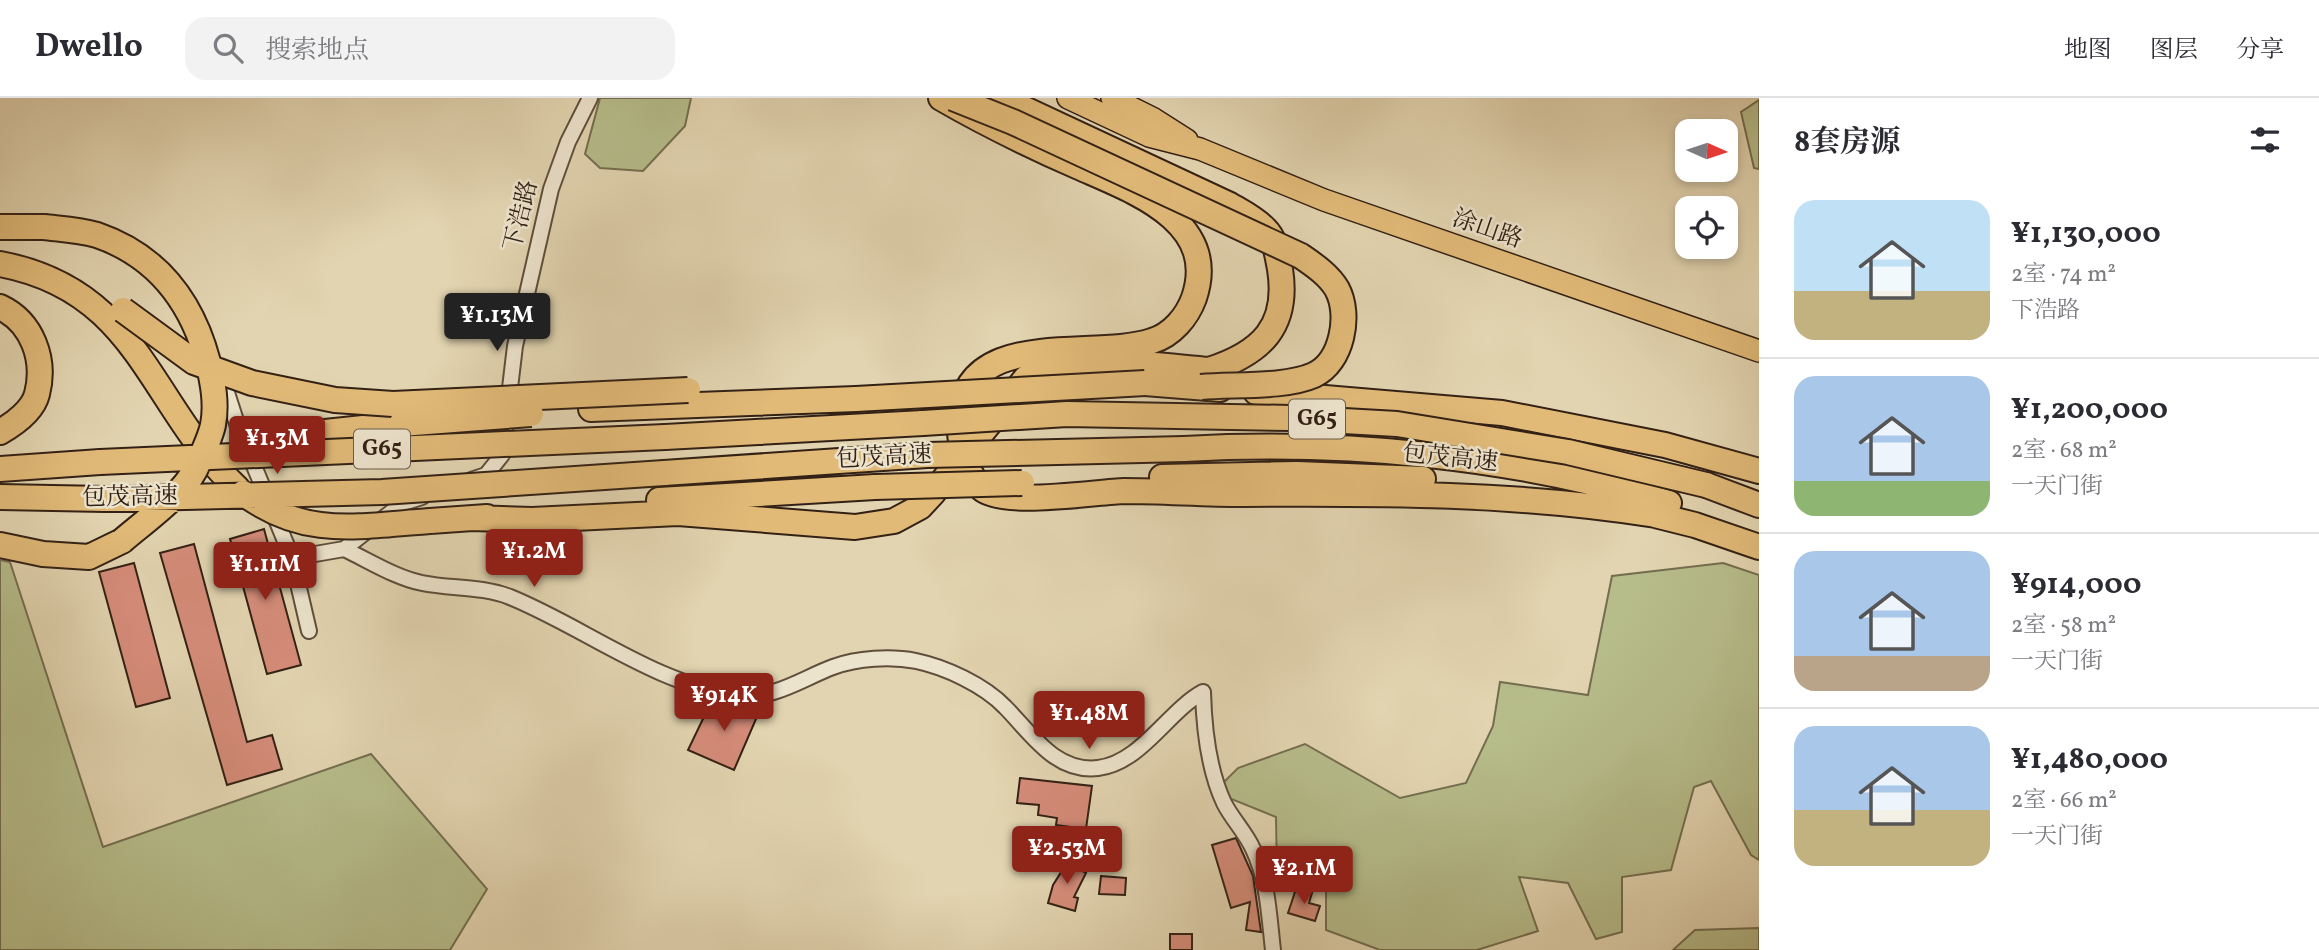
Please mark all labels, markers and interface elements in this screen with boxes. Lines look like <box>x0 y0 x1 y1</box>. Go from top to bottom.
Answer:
search box <box>185 17 675 80</box>
text: Dwello <box>35 25 143 71</box>
icon: search <box>209 29 247 67</box>
text: 搜索地点 <box>265 33 369 69</box>
text: 地图 <box>2064 34 2112 68</box>
text: 图层 <box>2150 34 2198 68</box>
text: 分享 <box>2236 34 2284 68</box>
north arrow <box>1675 119 1738 182</box>
map controls <box>1675 119 1738 259</box>
icon: filters <box>2246 121 2284 159</box>
text: 8套房源 <box>1794 122 1900 164</box>
street label: 下浩路 <box>497 177 547 255</box>
button: locate <box>1675 196 1738 259</box>
street label: 涂山路 <box>1447 202 1527 258</box>
text: ¥1,130,000 <box>2011 213 2161 255</box>
icon: home <box>1850 228 1934 312</box>
text: 2室 · 74 m² <box>2011 259 2116 291</box>
pin: ¥1.13M <box>440 294 554 353</box>
text: 下浩路 <box>2011 295 2080 327</box>
text: ¥1.13M <box>460 300 534 332</box>
text: ¥1,200,000 <box>2011 389 2168 431</box>
road number: G65 <box>1289 400 1345 438</box>
icon: home <box>1850 404 1934 488</box>
pin: ¥1.3M <box>228 416 326 476</box>
text: ¥1.3M <box>245 423 309 455</box>
road number: G65 <box>354 430 410 468</box>
text: 2室 · 68 m² <box>2011 435 2117 467</box>
street label: 包茂高速 <box>1400 437 1500 481</box>
street label: 包茂高速 <box>835 439 933 477</box>
text: 一天门街 <box>2011 471 2103 503</box>
street label: 包茂高速 <box>82 480 178 516</box>
pin: ¥1.2M <box>485 530 583 589</box>
text: ¥1.2M <box>502 536 566 568</box>
pin: ¥1.11M <box>208 542 322 602</box>
text: ¥1.11M <box>229 549 301 581</box>
text: ¥914,000 <box>2011 564 2141 606</box>
icon: home <box>1850 579 1934 663</box>
text: 2室 · 58 m² <box>2011 610 2116 642</box>
text: 一天门街 <box>2011 646 2103 678</box>
pin: ¥914K <box>675 674 773 733</box>
text: ¥914K <box>690 680 758 712</box>
pin: ¥1.48M <box>1032 692 1146 751</box>
text: ¥1.48M <box>1050 698 1128 730</box>
text: ¥1,480,000 <box>2011 739 2168 781</box>
icon: home <box>1850 754 1934 838</box>
text: 2室 · 66 m² <box>2011 785 2117 817</box>
text: 一天门街 <box>2011 821 2103 853</box>
pin: ¥2.53M <box>1010 826 1124 886</box>
text: ¥2.53M <box>1028 833 1106 865</box>
pin: ¥2.1M <box>1255 846 1353 906</box>
text: ¥2.1M <box>1272 853 1336 885</box>

